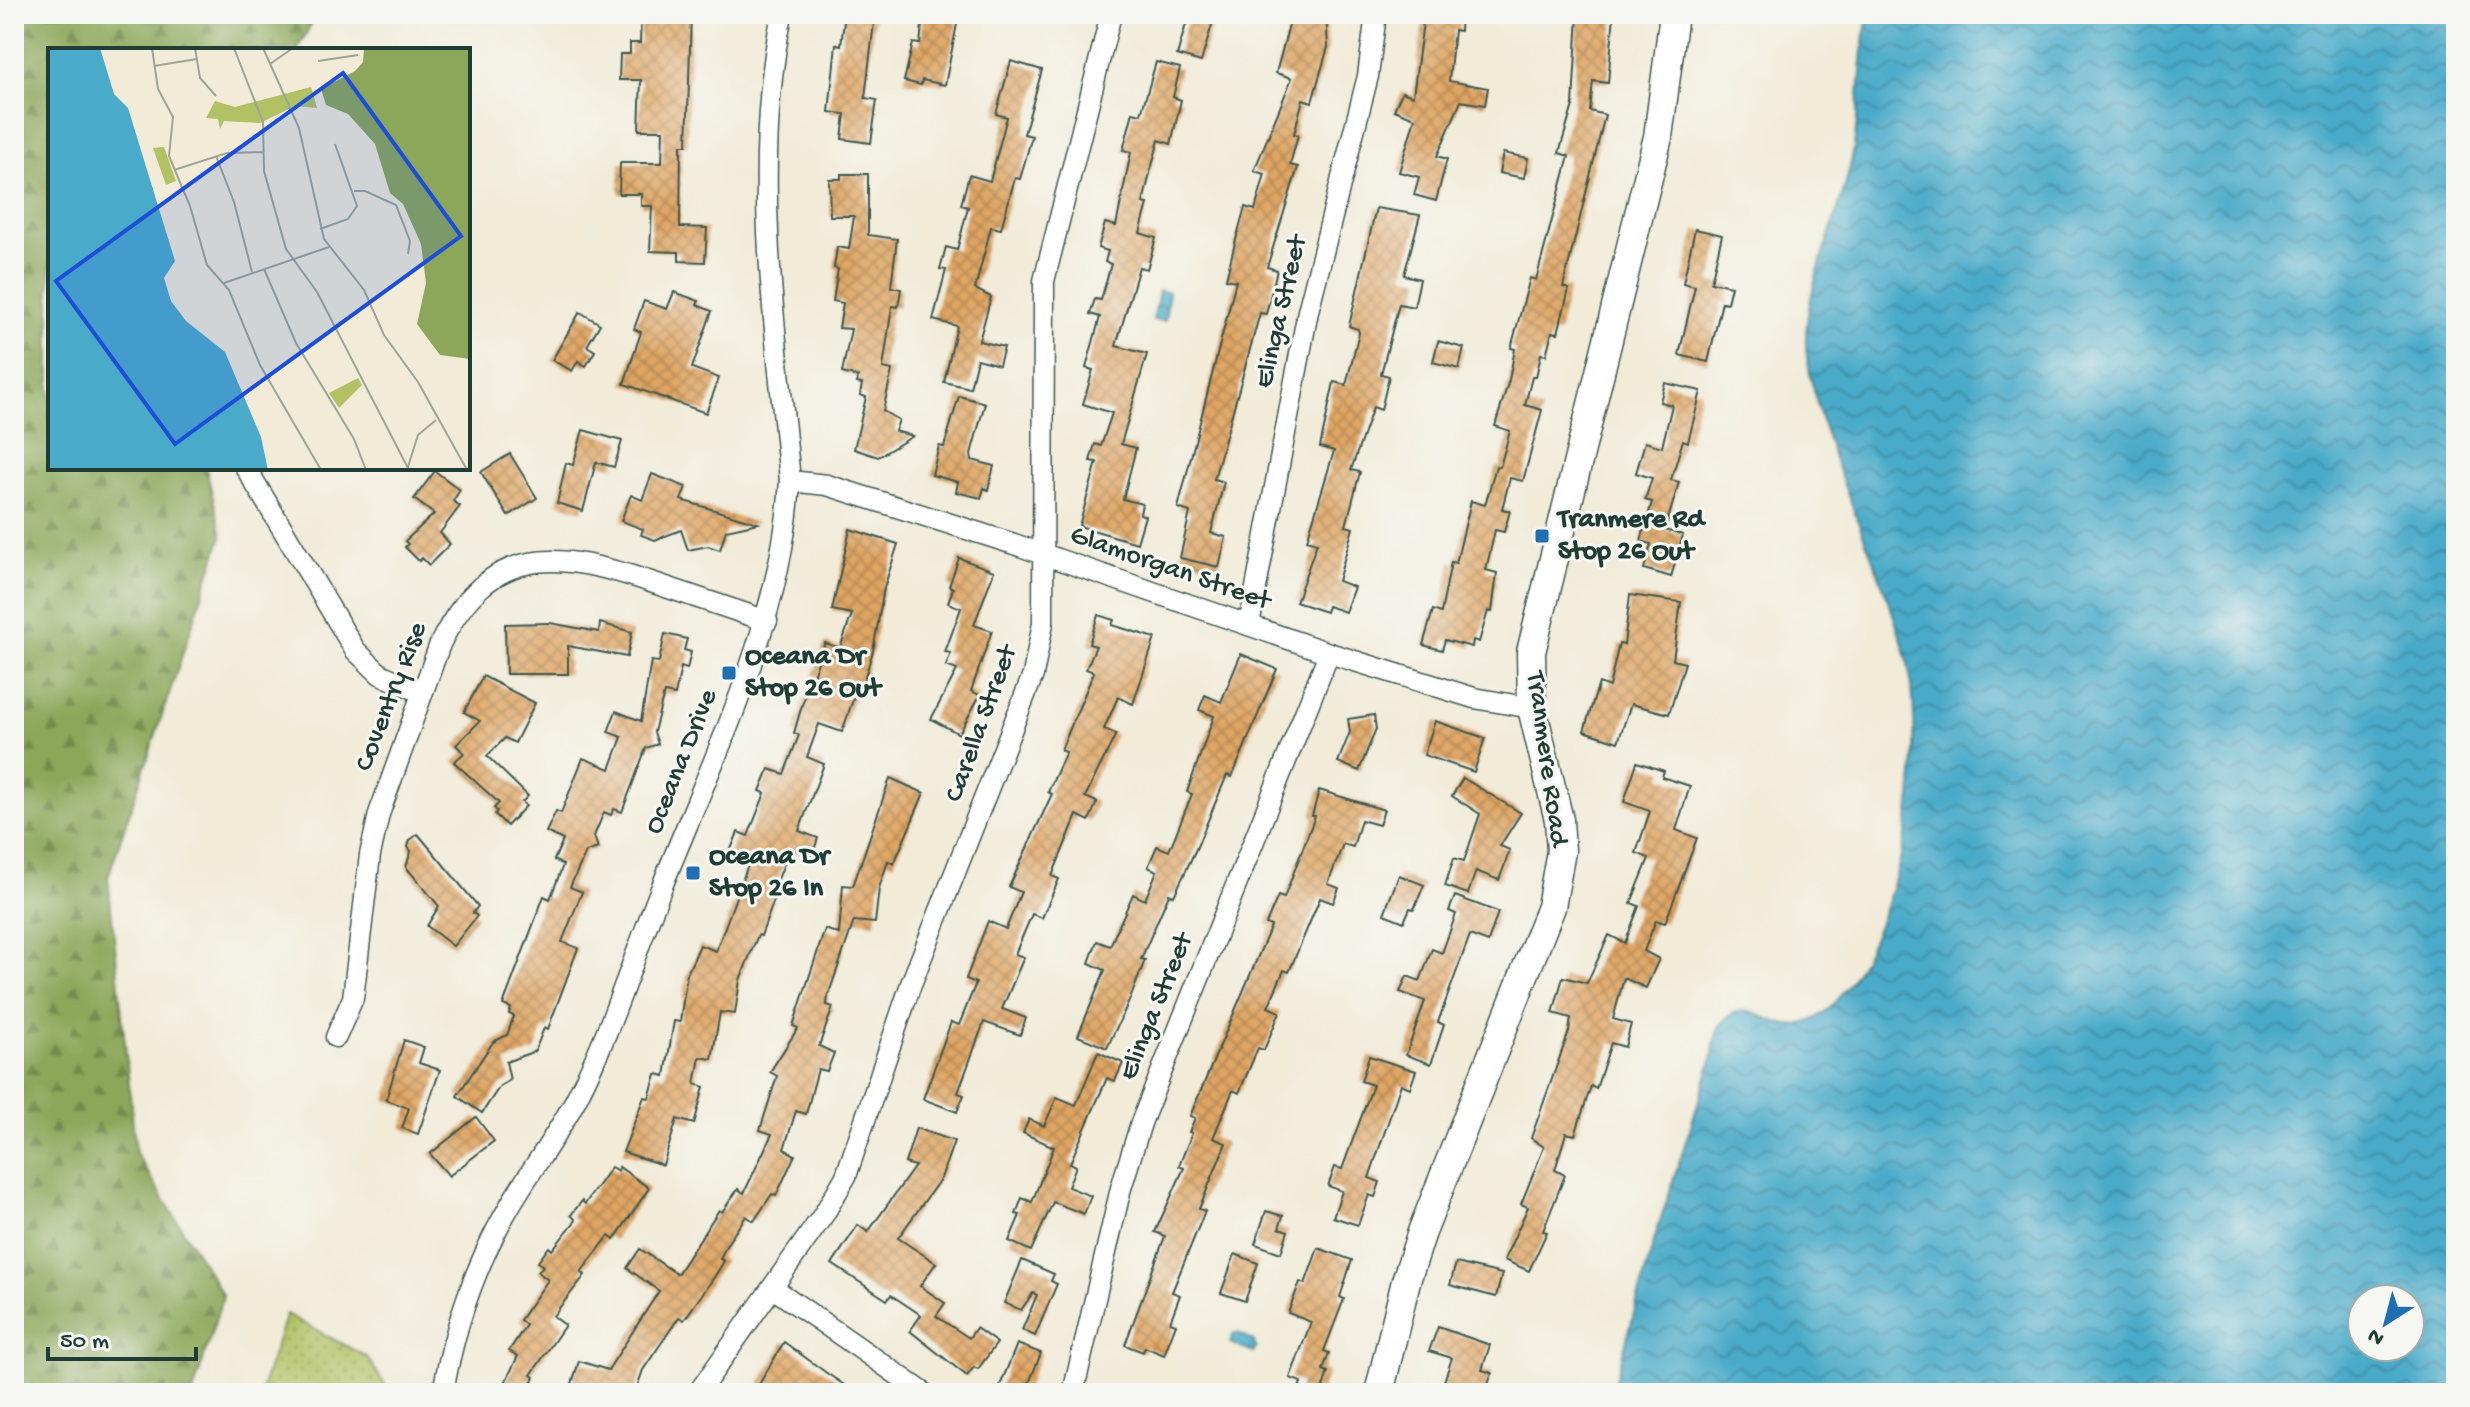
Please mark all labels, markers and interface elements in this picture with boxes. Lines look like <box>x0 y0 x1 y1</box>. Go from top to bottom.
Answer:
inset map <box>48 48 470 470</box>
street label: Elinga Street <box>1248 230 1316 392</box>
place label: Tranmere Rd Stop 26 Out <box>1556 504 1707 569</box>
street label: Glamorgan Street <box>1065 519 1277 620</box>
marker: Tranmere Rd Stop 26 Out <box>1533 527 1551 545</box>
street label: Coventry Rise <box>348 617 436 776</box>
street label: Carella Street <box>938 639 1026 807</box>
place label: Oceana Dr Stop 26 Out <box>745 641 883 706</box>
marker: Oceana Dr Stop 26 Out <box>720 664 738 682</box>
street label: Tranmere Road <box>1517 668 1575 851</box>
street label: Oceana Drive <box>638 684 726 839</box>
place label: Oceana Dr Stop 26 In <box>709 841 832 906</box>
marker: Oceana Dr Stop 26 In <box>684 864 702 882</box>
street label: Elinga Street <box>1113 926 1202 1085</box>
north arrow <box>2346 1283 2426 1363</box>
scale bar <box>48 1311 196 1361</box>
text: N <box>2363 1321 2390 1351</box>
text: 50 m <box>60 1328 109 1357</box>

